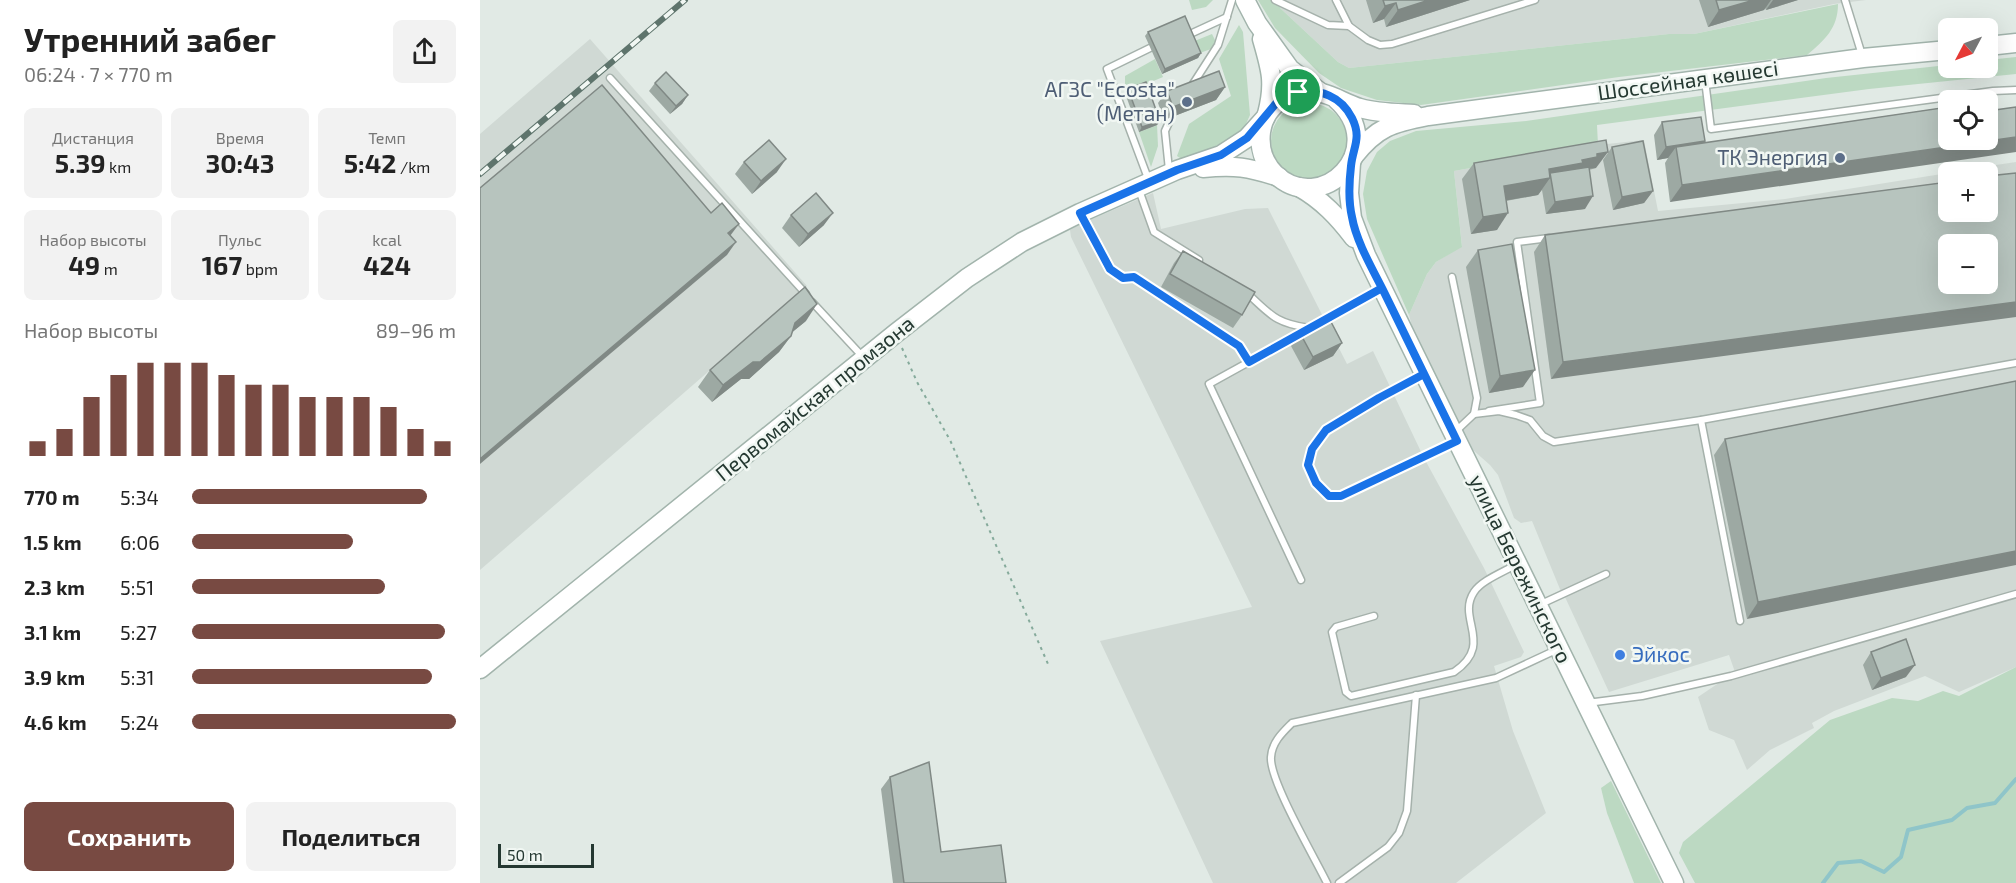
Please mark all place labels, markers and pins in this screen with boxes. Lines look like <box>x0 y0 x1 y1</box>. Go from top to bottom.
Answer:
pin <box>1272 66 1323 117</box>
place label: АГЗС "Ecosta" (Метан) <box>1045 76 1175 125</box>
marker: АГЗС "Ecosta" (Метан) <box>1180 95 1194 109</box>
place label: ТК Энергия <box>1717 144 1828 169</box>
marker: ТК Энергия <box>1833 151 1847 165</box>
place label: Эйкос <box>1632 641 1690 666</box>
marker: Эйкос <box>1613 648 1627 662</box>

